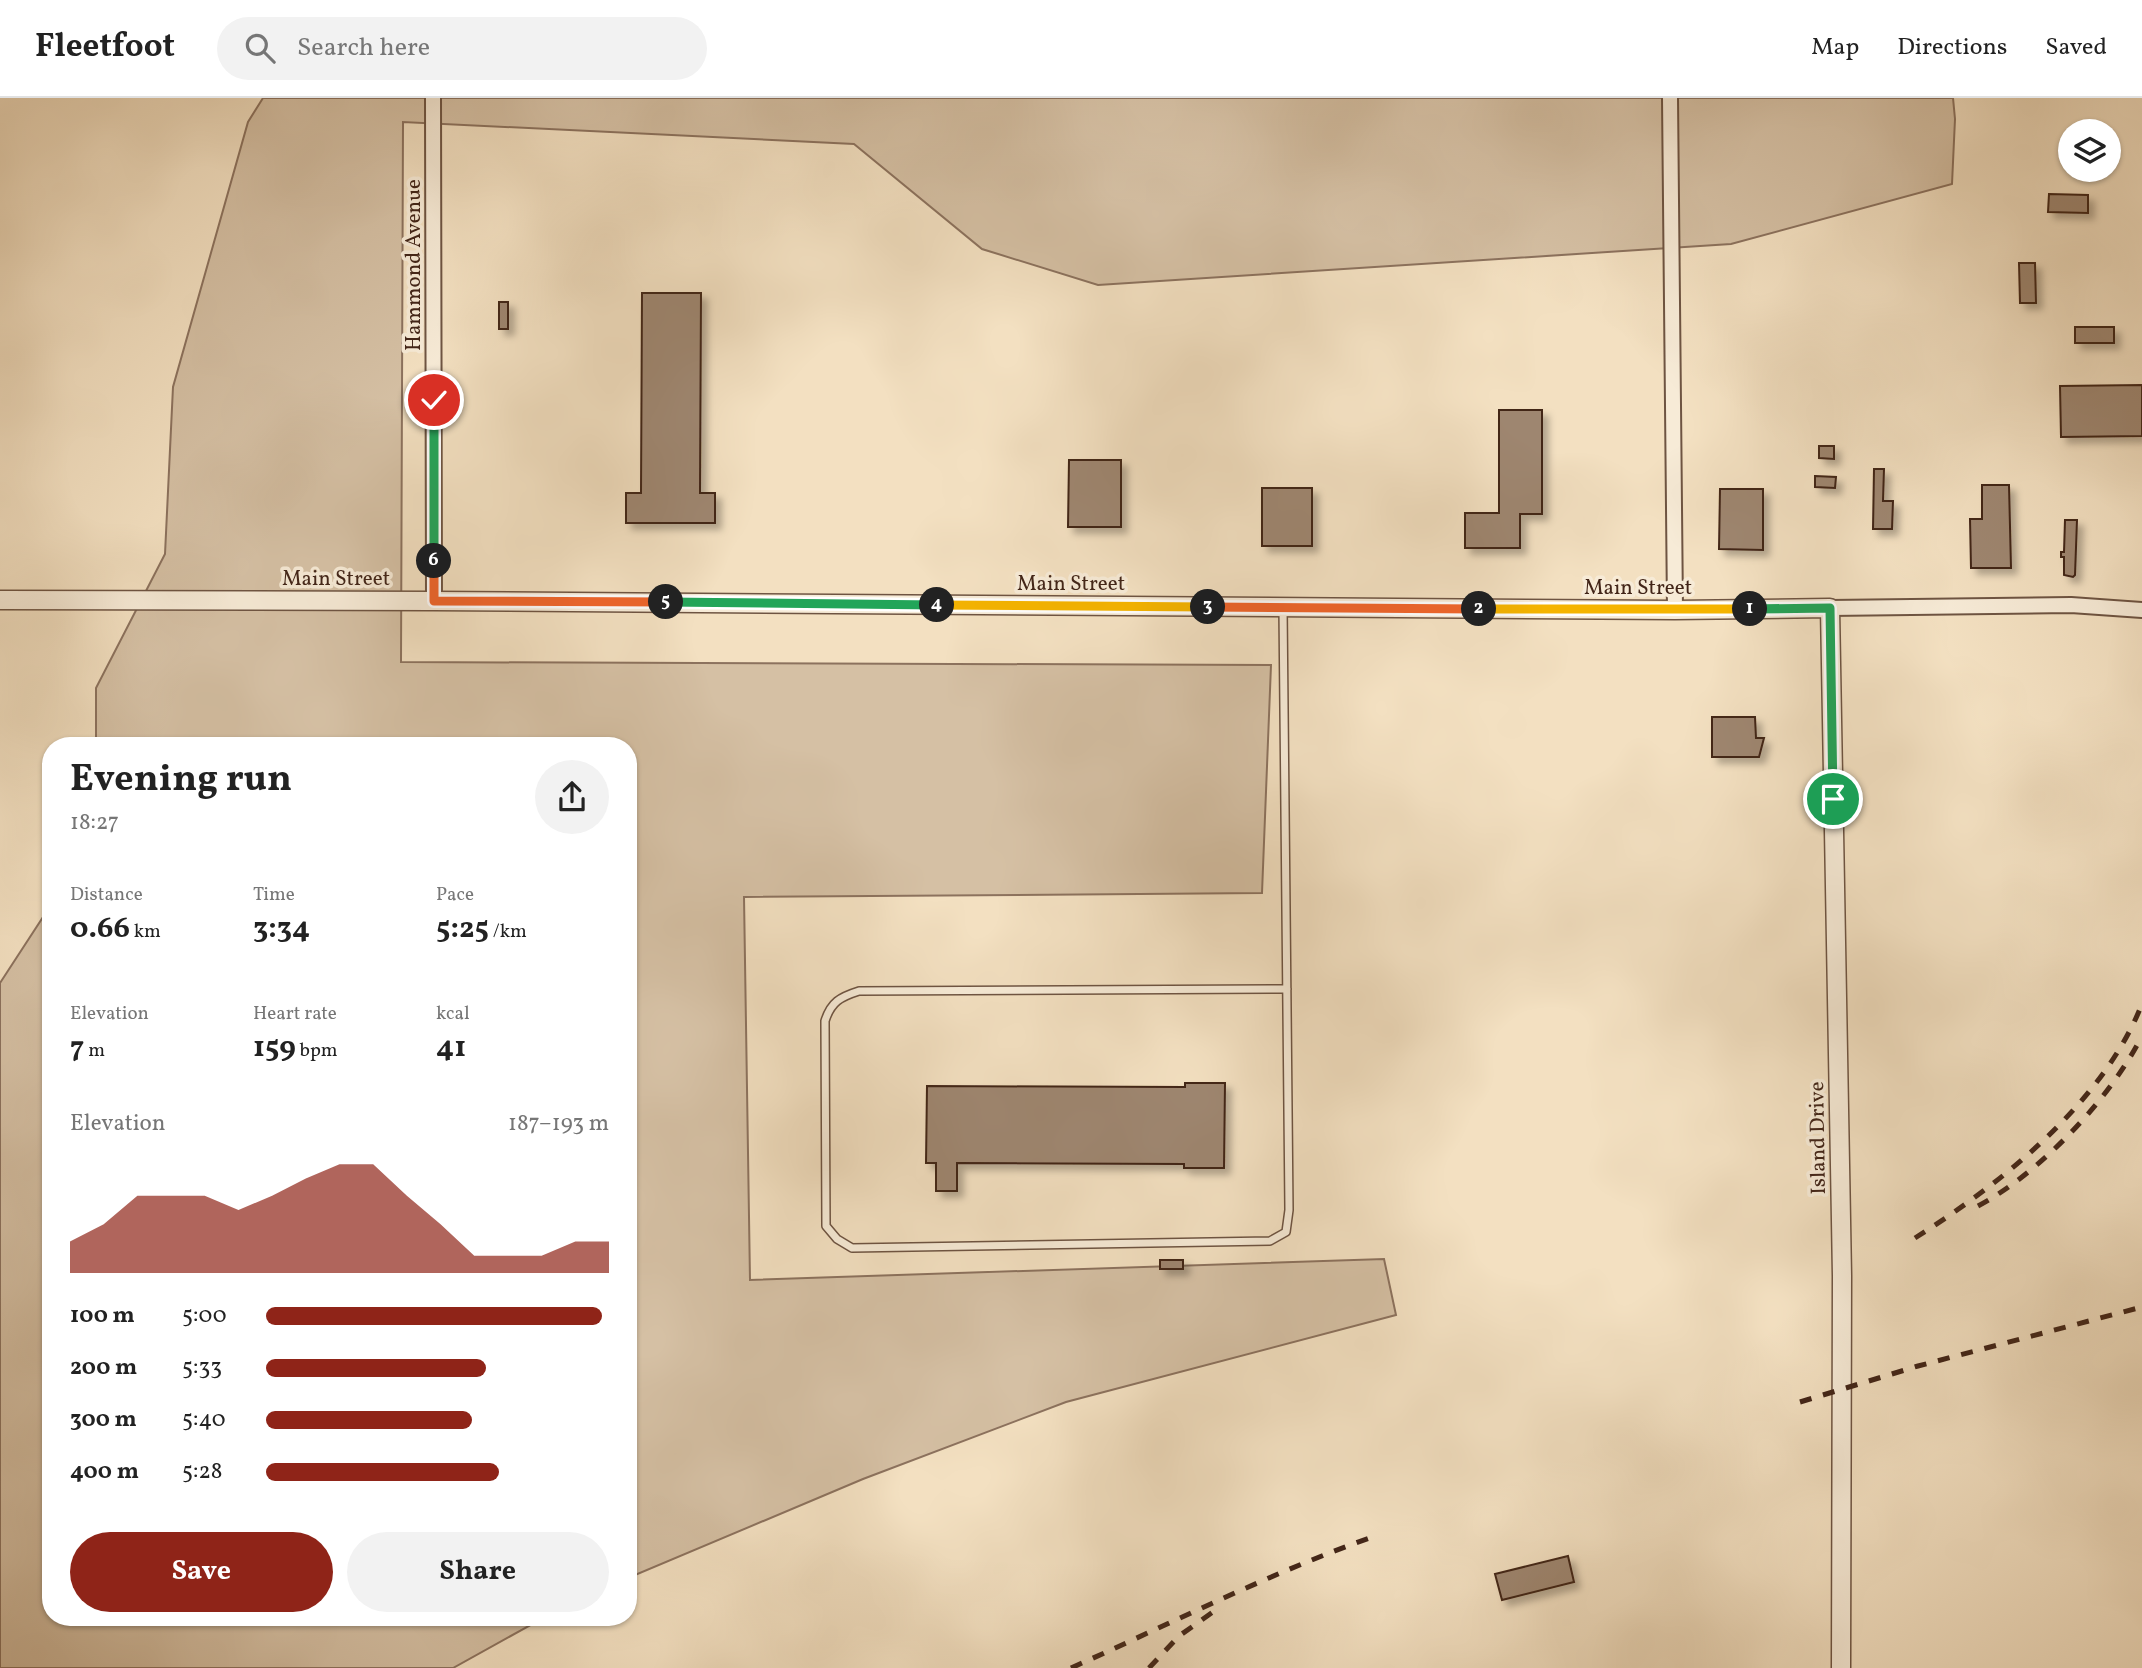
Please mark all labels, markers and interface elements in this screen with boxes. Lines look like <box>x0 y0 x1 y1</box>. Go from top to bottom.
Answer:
search box <box>217 17 707 80</box>
text: Fleetfoot <box>35 25 175 71</box>
icon: search <box>241 29 279 67</box>
text: Search here <box>297 30 430 66</box>
text: Map <box>1811 31 1859 65</box>
text: Directions <box>1897 31 2007 65</box>
text: Saved <box>2045 31 2107 65</box>
map controls <box>2058 119 2121 182</box>
button: layers <box>2058 119 2121 182</box>
street label: Hammond Avenue <box>400 179 429 351</box>
pin <box>404 370 464 430</box>
icon: check <box>415 381 453 419</box>
pin: 6 <box>416 544 452 578</box>
text: 6 <box>428 547 439 573</box>
street label: Main Street <box>282 565 390 594</box>
street label: Main Street <box>1017 570 1125 599</box>
street label: Main Street <box>1584 574 1692 603</box>
pin: 5 <box>648 584 684 620</box>
text: 5 <box>661 588 670 614</box>
pin: 4 <box>920 588 954 622</box>
pin: 3 <box>1190 589 1226 624</box>
text: 4 <box>931 591 942 617</box>
pin: 2 <box>1462 592 1496 626</box>
pin: 1 <box>1732 592 1768 626</box>
text: 3 <box>1203 593 1212 619</box>
text: 2 <box>1474 595 1483 621</box>
text: 1 <box>1746 595 1753 621</box>
text: Evening run <box>70 754 292 807</box>
button: share <box>535 760 609 834</box>
pin <box>1803 769 1863 829</box>
icon: arrive <box>1814 780 1852 818</box>
text: 18:27 <box>70 807 119 839</box>
text: Distance <box>70 882 143 908</box>
text: Time <box>253 882 295 908</box>
text: Pace <box>436 882 474 908</box>
text: 0.66 <box>70 908 130 950</box>
text: 3:34 <box>253 908 310 950</box>
text: 5:25 <box>436 908 489 950</box>
text: km <box>130 919 161 945</box>
text: /km <box>489 919 527 945</box>
text: Elevation <box>70 1001 149 1027</box>
text: Heart rate <box>253 1001 337 1027</box>
text: kcal <box>436 1001 470 1027</box>
text: 7 <box>70 1027 84 1069</box>
text: 159 <box>253 1027 296 1069</box>
text: 41 <box>436 1027 466 1069</box>
text: m <box>84 1038 105 1064</box>
text: bpm <box>296 1038 338 1064</box>
street label: Island Drive <box>1803 1081 1834 1195</box>
text: Elevation <box>70 1108 166 1140</box>
text: 187–193 m <box>508 1108 609 1140</box>
text: 100 m <box>70 1300 135 1332</box>
text: 5:00 <box>182 1300 227 1332</box>
text: 200 m <box>70 1352 137 1384</box>
text: 5:33 <box>182 1352 222 1384</box>
text: 300 m <box>70 1404 137 1436</box>
text: 5:40 <box>182 1404 226 1436</box>
text: 400 m <box>70 1456 139 1488</box>
text: 5:28 <box>182 1456 223 1488</box>
button: Save <box>70 1532 333 1612</box>
button: Share <box>347 1532 609 1612</box>

